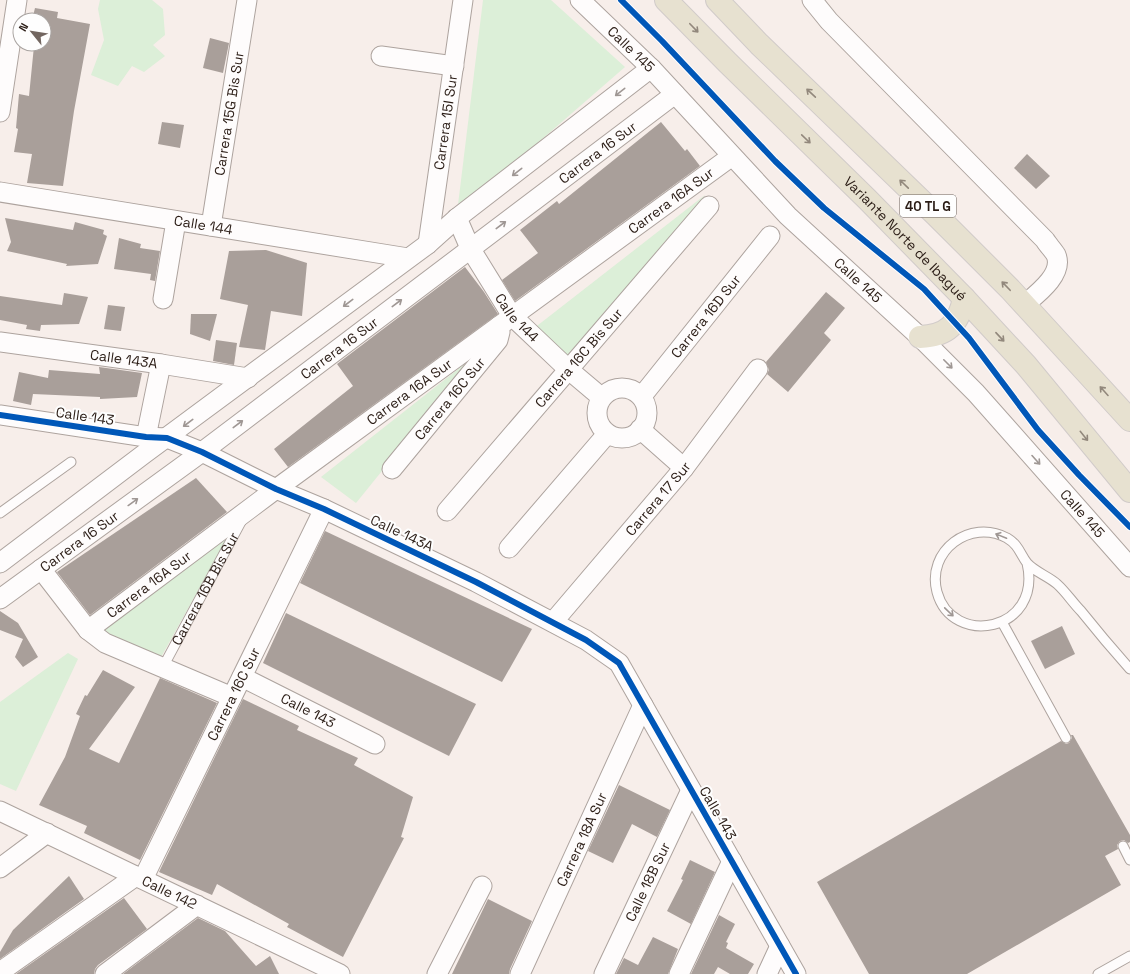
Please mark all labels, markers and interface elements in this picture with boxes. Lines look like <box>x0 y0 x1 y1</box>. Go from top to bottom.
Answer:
north arrow <box>12 12 52 52</box>
text: N <box>15 20 31 34</box>
street label: Calle 145 <box>604 22 659 76</box>
one-way arrow <box>689 23 699 33</box>
street label: Carrera 15G Bis Sur <box>210 50 248 177</box>
street label: Carrera 15I Sur <box>430 73 461 171</box>
one-way arrow <box>614 88 625 96</box>
one-way arrow <box>806 89 816 98</box>
street label: Carrera 16 Sur <box>555 117 640 188</box>
one-way arrow <box>801 134 811 144</box>
street label: Carrera 16A Sur <box>625 163 717 238</box>
one-way arrow <box>511 167 522 176</box>
street label: Variante Norte de Ibagué <box>840 172 971 305</box>
one-way arrow <box>899 179 909 189</box>
road number: 40 TL G <box>900 195 956 217</box>
street label: Calle 144 <box>173 211 234 239</box>
one-way arrow <box>495 221 506 229</box>
street label: Calle 145 <box>830 254 886 307</box>
street label: Carrera 16D Sur <box>667 271 745 362</box>
one-way arrow <box>1001 281 1011 290</box>
street label: Calle 144 <box>491 290 543 346</box>
one-way arrow <box>343 299 354 307</box>
one-way arrow <box>392 299 403 308</box>
street label: Carrera 16C Bis Sur <box>531 304 626 411</box>
street label: Carrera 16 Sur <box>297 313 382 383</box>
one-way arrow <box>995 332 1005 342</box>
street label: Calle 143A <box>89 345 159 372</box>
street label: Carrera 16A Sur <box>363 354 456 429</box>
street label: Carrera 16C Sur <box>410 354 489 444</box>
one-way arrow <box>943 359 953 369</box>
one-way arrow <box>1100 387 1109 397</box>
street label: Calle 143 <box>55 403 115 429</box>
one-way arrow <box>183 419 194 427</box>
one-way arrow <box>232 420 243 429</box>
one-way arrow <box>1080 430 1089 441</box>
one-way arrow <box>1031 455 1040 465</box>
street label: Carrera 17 Sur <box>621 458 695 540</box>
street label: Calle 145 <box>1056 485 1109 541</box>
one-way arrow <box>128 497 139 506</box>
street label: Carrera 16 Sur <box>36 507 122 576</box>
street label: Calle 143A <box>368 511 437 556</box>
street label: Carrera 16B Bis Sur <box>167 529 243 648</box>
one-way arrow <box>996 532 1008 539</box>
street label: Carrera 16A Sur <box>103 547 195 622</box>
one-way arrow <box>944 607 954 617</box>
street label: Carrera 16C Sur <box>203 644 264 744</box>
street label: Calle 143 <box>278 689 338 732</box>
street label: Calle 143 <box>695 783 741 843</box>
street label: Carrera 18A Sur <box>552 789 611 889</box>
street label: Calle 18B Sur <box>621 839 674 924</box>
street label: Calle 142 <box>139 871 200 913</box>

